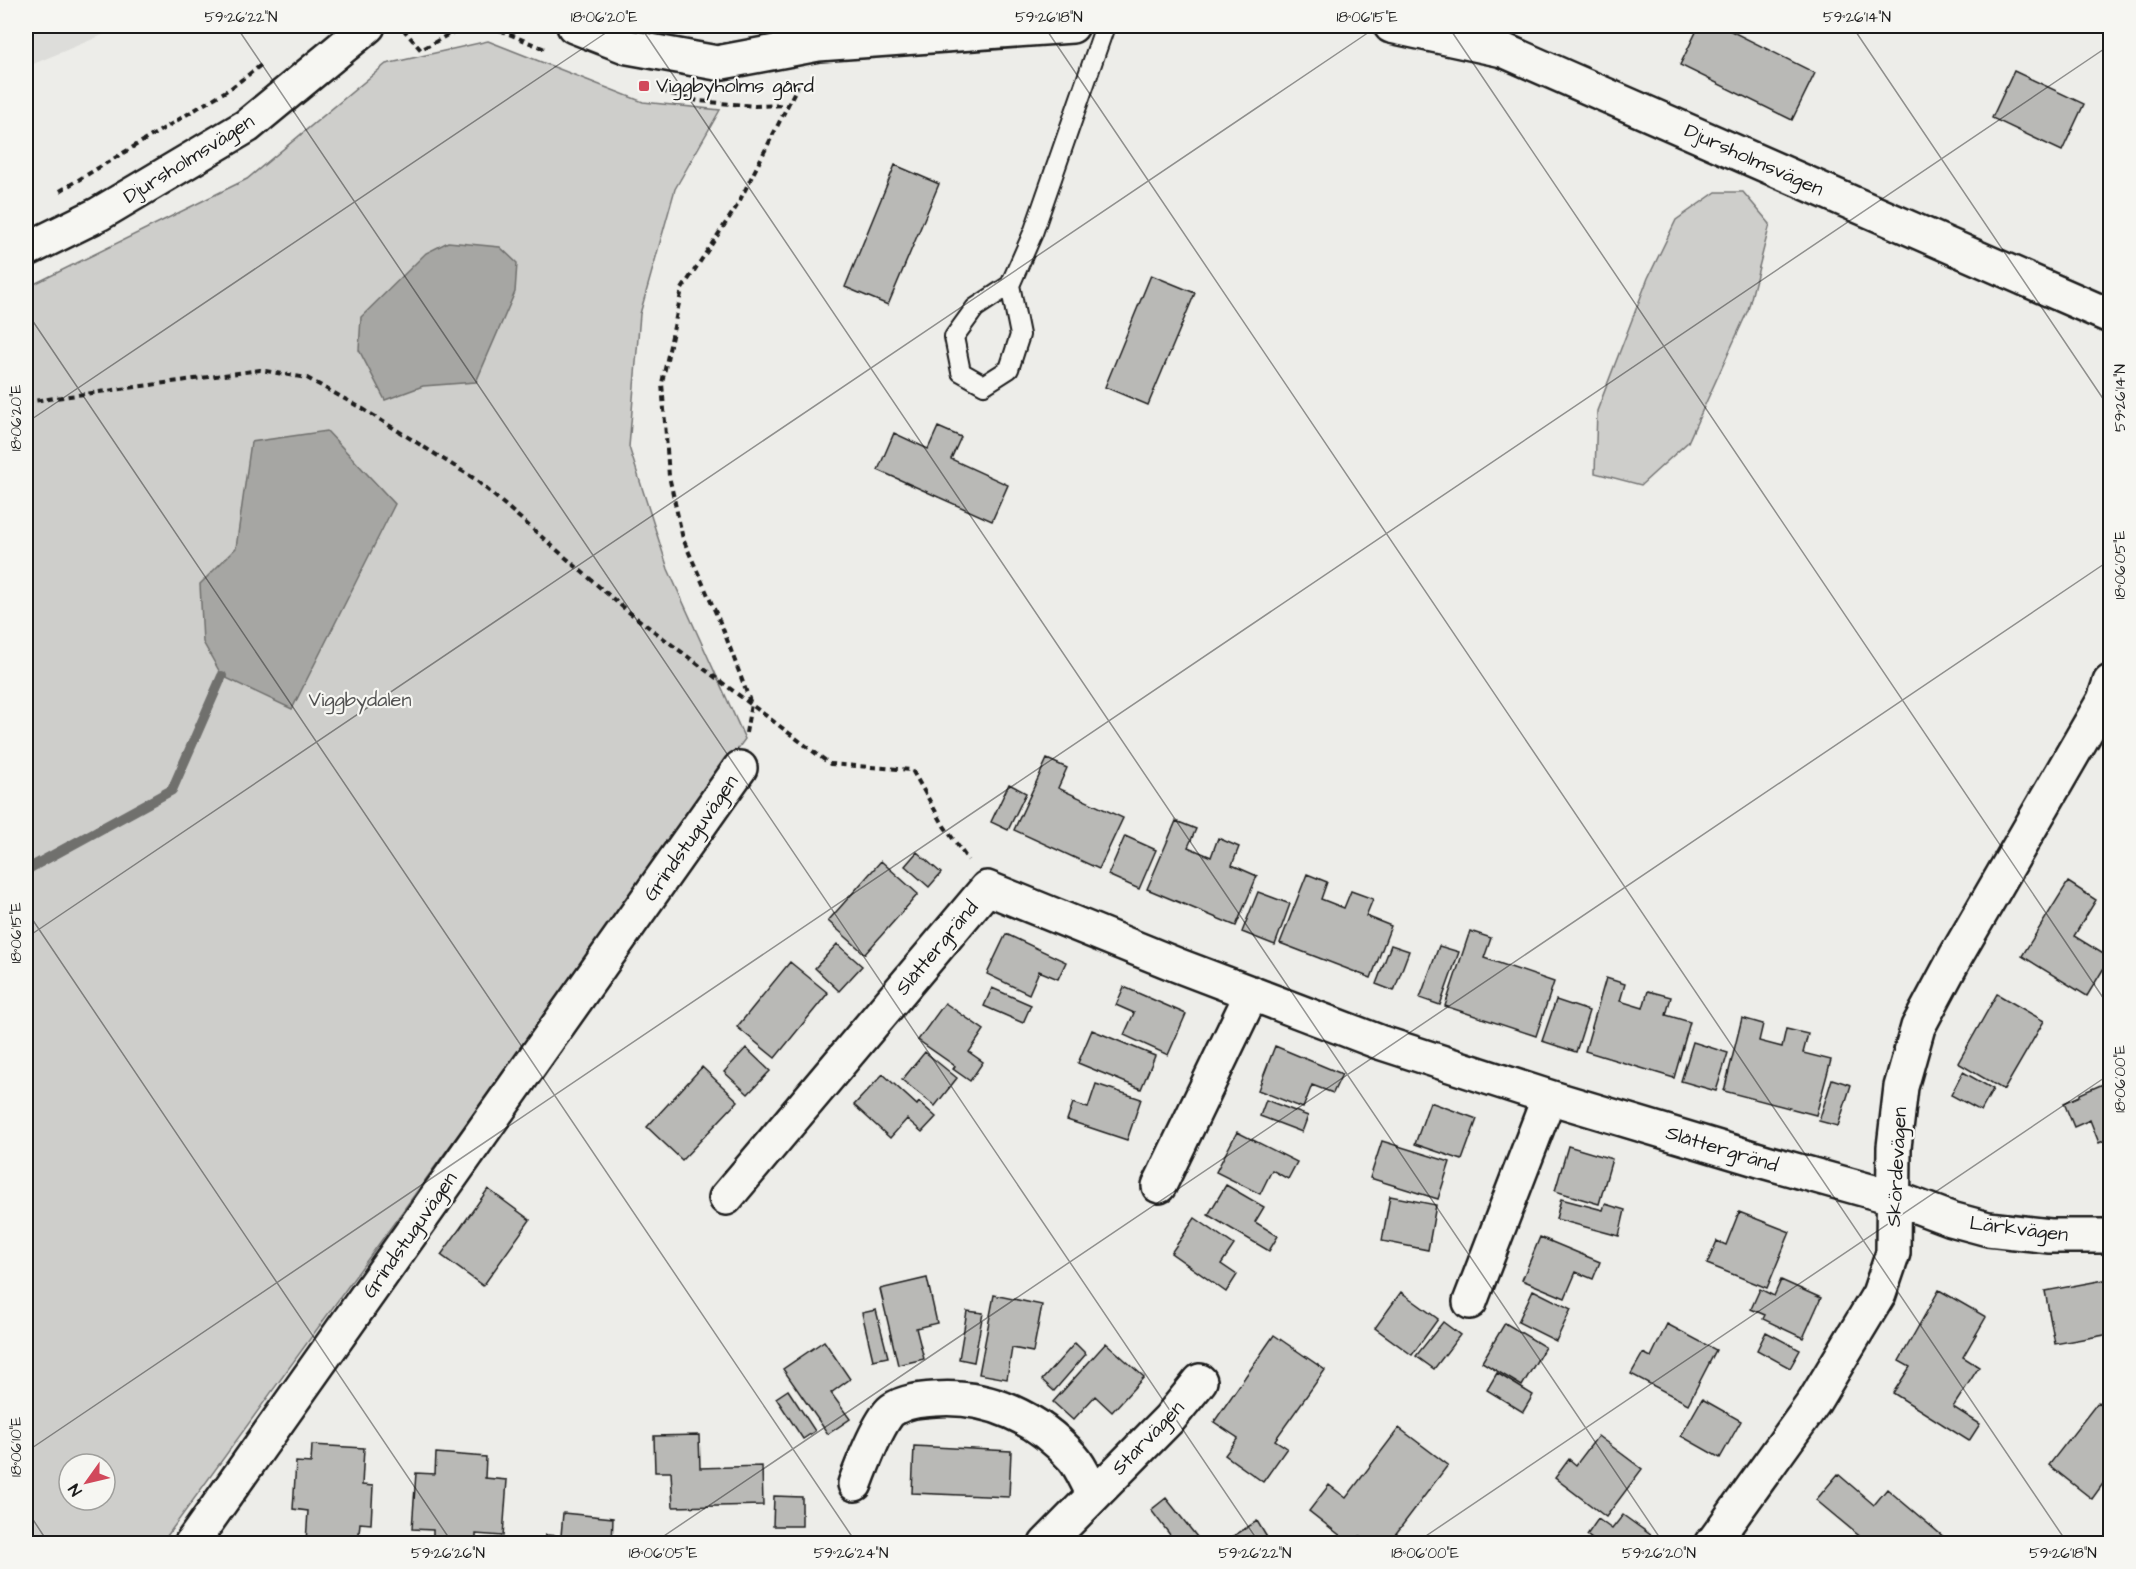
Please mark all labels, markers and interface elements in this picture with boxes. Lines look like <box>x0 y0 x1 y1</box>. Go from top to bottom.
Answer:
text: 59°26'22"N <box>205 7 278 28</box>
text: 18°06'20"E <box>571 7 637 28</box>
text: 59°26'18"N <box>1015 7 1083 28</box>
text: 18°06'15"E <box>1336 7 1398 28</box>
text: 59°26'14"N <box>1823 7 1891 28</box>
place label: Viggbyholms gård <box>656 72 814 101</box>
marker: Viggbyholms gård <box>637 79 651 93</box>
street label: Djursholmsvägen <box>118 108 260 211</box>
street label: Djursholmsvägen <box>1680 117 1828 204</box>
text: 59°26'14"N <box>2110 364 2131 432</box>
text: 18°06'20"E <box>6 385 27 451</box>
text: 18°06'05"E <box>2110 531 2131 599</box>
park label: Viggbydalen <box>309 686 411 715</box>
street label: Grindstuguvägen <box>637 769 746 907</box>
street label: Slåttergränd <box>889 895 986 1002</box>
text: 18°06'15"E <box>6 902 27 964</box>
text: 18°06'00"E <box>2110 1045 2131 1113</box>
street label: Skördevägen <box>1880 1106 1915 1228</box>
street label: Slåttergränd <box>1662 1119 1782 1180</box>
street label: Grindstuguvägen <box>356 1166 465 1304</box>
street label: Lärkvägen <box>1968 1209 2070 1250</box>
street label: Starvägen <box>1105 1395 1191 1482</box>
text: 18°06'10"E <box>6 1417 27 1477</box>
north arrow <box>57 1452 117 1512</box>
text: N <box>63 1480 87 1500</box>
text: 59°26'26"N <box>411 1543 485 1564</box>
text: 18°06'05"E <box>629 1543 697 1564</box>
text: 59°26'24"N <box>814 1543 888 1564</box>
text: 59°26'22"N <box>1219 1543 1292 1564</box>
text: 18°06'00"E <box>1391 1543 1459 1564</box>
text: 59°26'20"N <box>1622 1543 1696 1564</box>
text: 59°26'18"N <box>2029 1543 2097 1564</box>

